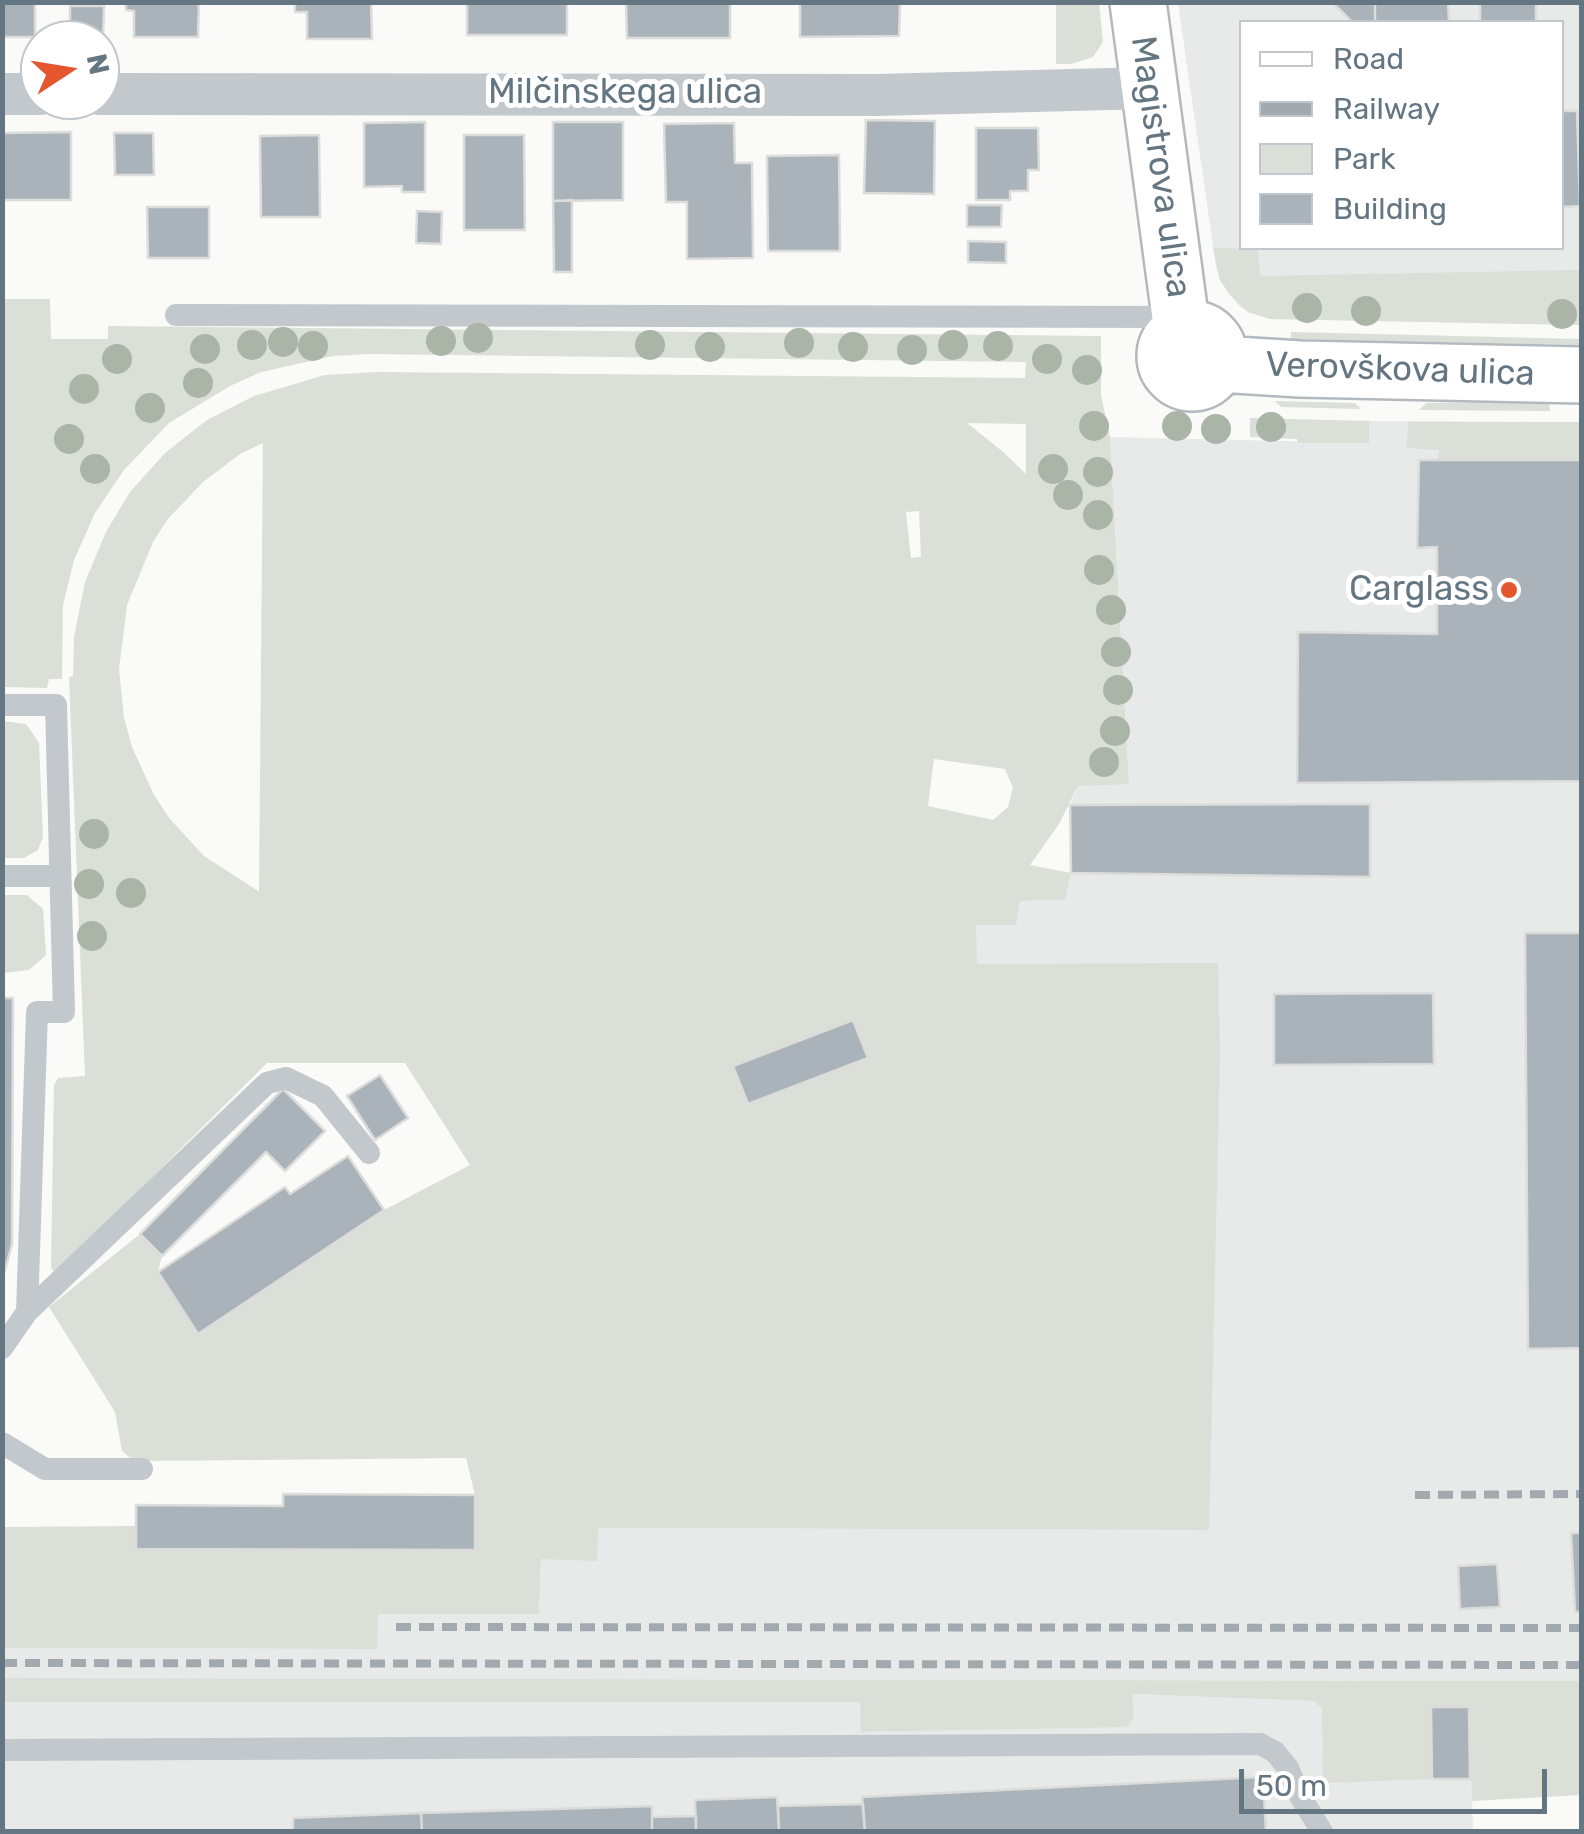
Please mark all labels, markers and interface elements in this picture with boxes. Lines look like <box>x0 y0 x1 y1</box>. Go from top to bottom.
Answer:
north arrow <box>20 20 120 120</box>
legend <box>1239 20 1564 250</box>
street label: Magistrova ulica <box>1121 34 1199 300</box>
text: Road <box>1333 41 1404 77</box>
text: N <box>80 51 116 77</box>
street label: Milčinskega ulica <box>488 72 762 114</box>
text: Railway <box>1333 91 1440 127</box>
text: Park <box>1333 141 1395 177</box>
text: Building <box>1333 191 1447 227</box>
street label: Verovškova ulica <box>1265 344 1535 396</box>
place label: Carglass <box>1349 569 1489 611</box>
marker: Carglass <box>1498 579 1520 601</box>
scale bar <box>1244 1749 1552 1811</box>
text: 50 m <box>1256 1768 1327 1804</box>

